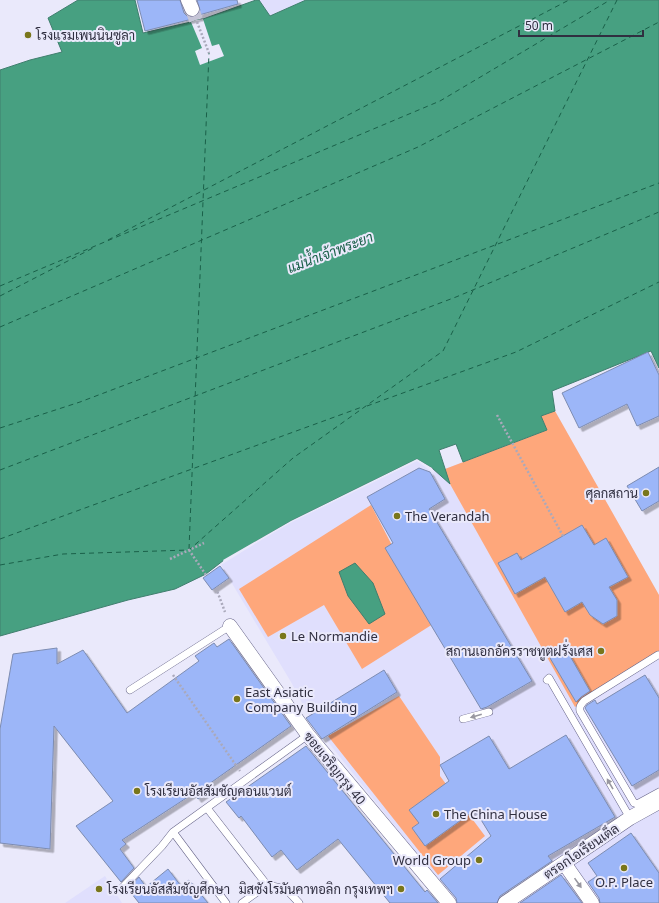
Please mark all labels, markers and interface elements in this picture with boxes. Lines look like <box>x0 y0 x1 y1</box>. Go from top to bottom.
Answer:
scale bar <box>519 12 643 38</box>
text: 50 m <box>525 17 553 34</box>
place label: โรงแรมเพนนินซูลา <box>35 26 135 45</box>
marker: โรงแรมเพนนินซูลา <box>23 30 33 40</box>
water label: แม่น้ำเจ้าพระยา <box>284 225 376 277</box>
place label: ศุลกสถาน <box>585 484 638 503</box>
marker: ศุลกสถาน <box>641 488 651 498</box>
place label: The Verandah <box>405 507 490 525</box>
marker: The Verandah <box>392 511 402 521</box>
place label: Le Normandie <box>291 627 378 645</box>
marker: Le Normandie <box>278 631 288 641</box>
place label: สถานเอกอัครราชทูตฝรั่งเศส <box>446 639 593 661</box>
marker: สถานเอกอัครราชทูตฝรั่งเศส <box>596 646 606 656</box>
place label: East Asiatic Company Building <box>245 683 357 716</box>
marker: East Asiatic Company Building <box>232 694 242 704</box>
one-way arrow <box>470 713 482 719</box>
street label: ซอยเจริญกรุง 40 <box>299 728 370 809</box>
one-way arrow <box>607 778 614 790</box>
place label: โรงเรียนอัสสัมชัญคอนแวนต์ <box>144 782 292 800</box>
marker: โรงเรียนอัสสัมชัญคอนแวนต์ <box>132 786 142 796</box>
place label: The China House <box>444 805 547 823</box>
marker: The China House <box>431 809 441 819</box>
street label: ตรอกโอเรียนเต็ล <box>540 819 622 883</box>
place label: World Group <box>393 851 471 869</box>
marker: World Group <box>474 855 484 865</box>
marker: O.P. Place <box>619 863 629 873</box>
place label: O.P. Place <box>595 873 653 891</box>
one-way arrow <box>574 878 582 888</box>
place label: โรงเรียนอัสสัมชัญศึกษา <box>106 880 230 898</box>
place label: มิสซังโรมันคาทอลิก กรุงเทพฯ <box>239 880 393 899</box>
marker: โรงเรียนอัสสัมชัญศึกษา <box>94 884 104 894</box>
marker: มิสซังโรมันคาทอลิก กรุงเทพฯ <box>396 884 406 894</box>

